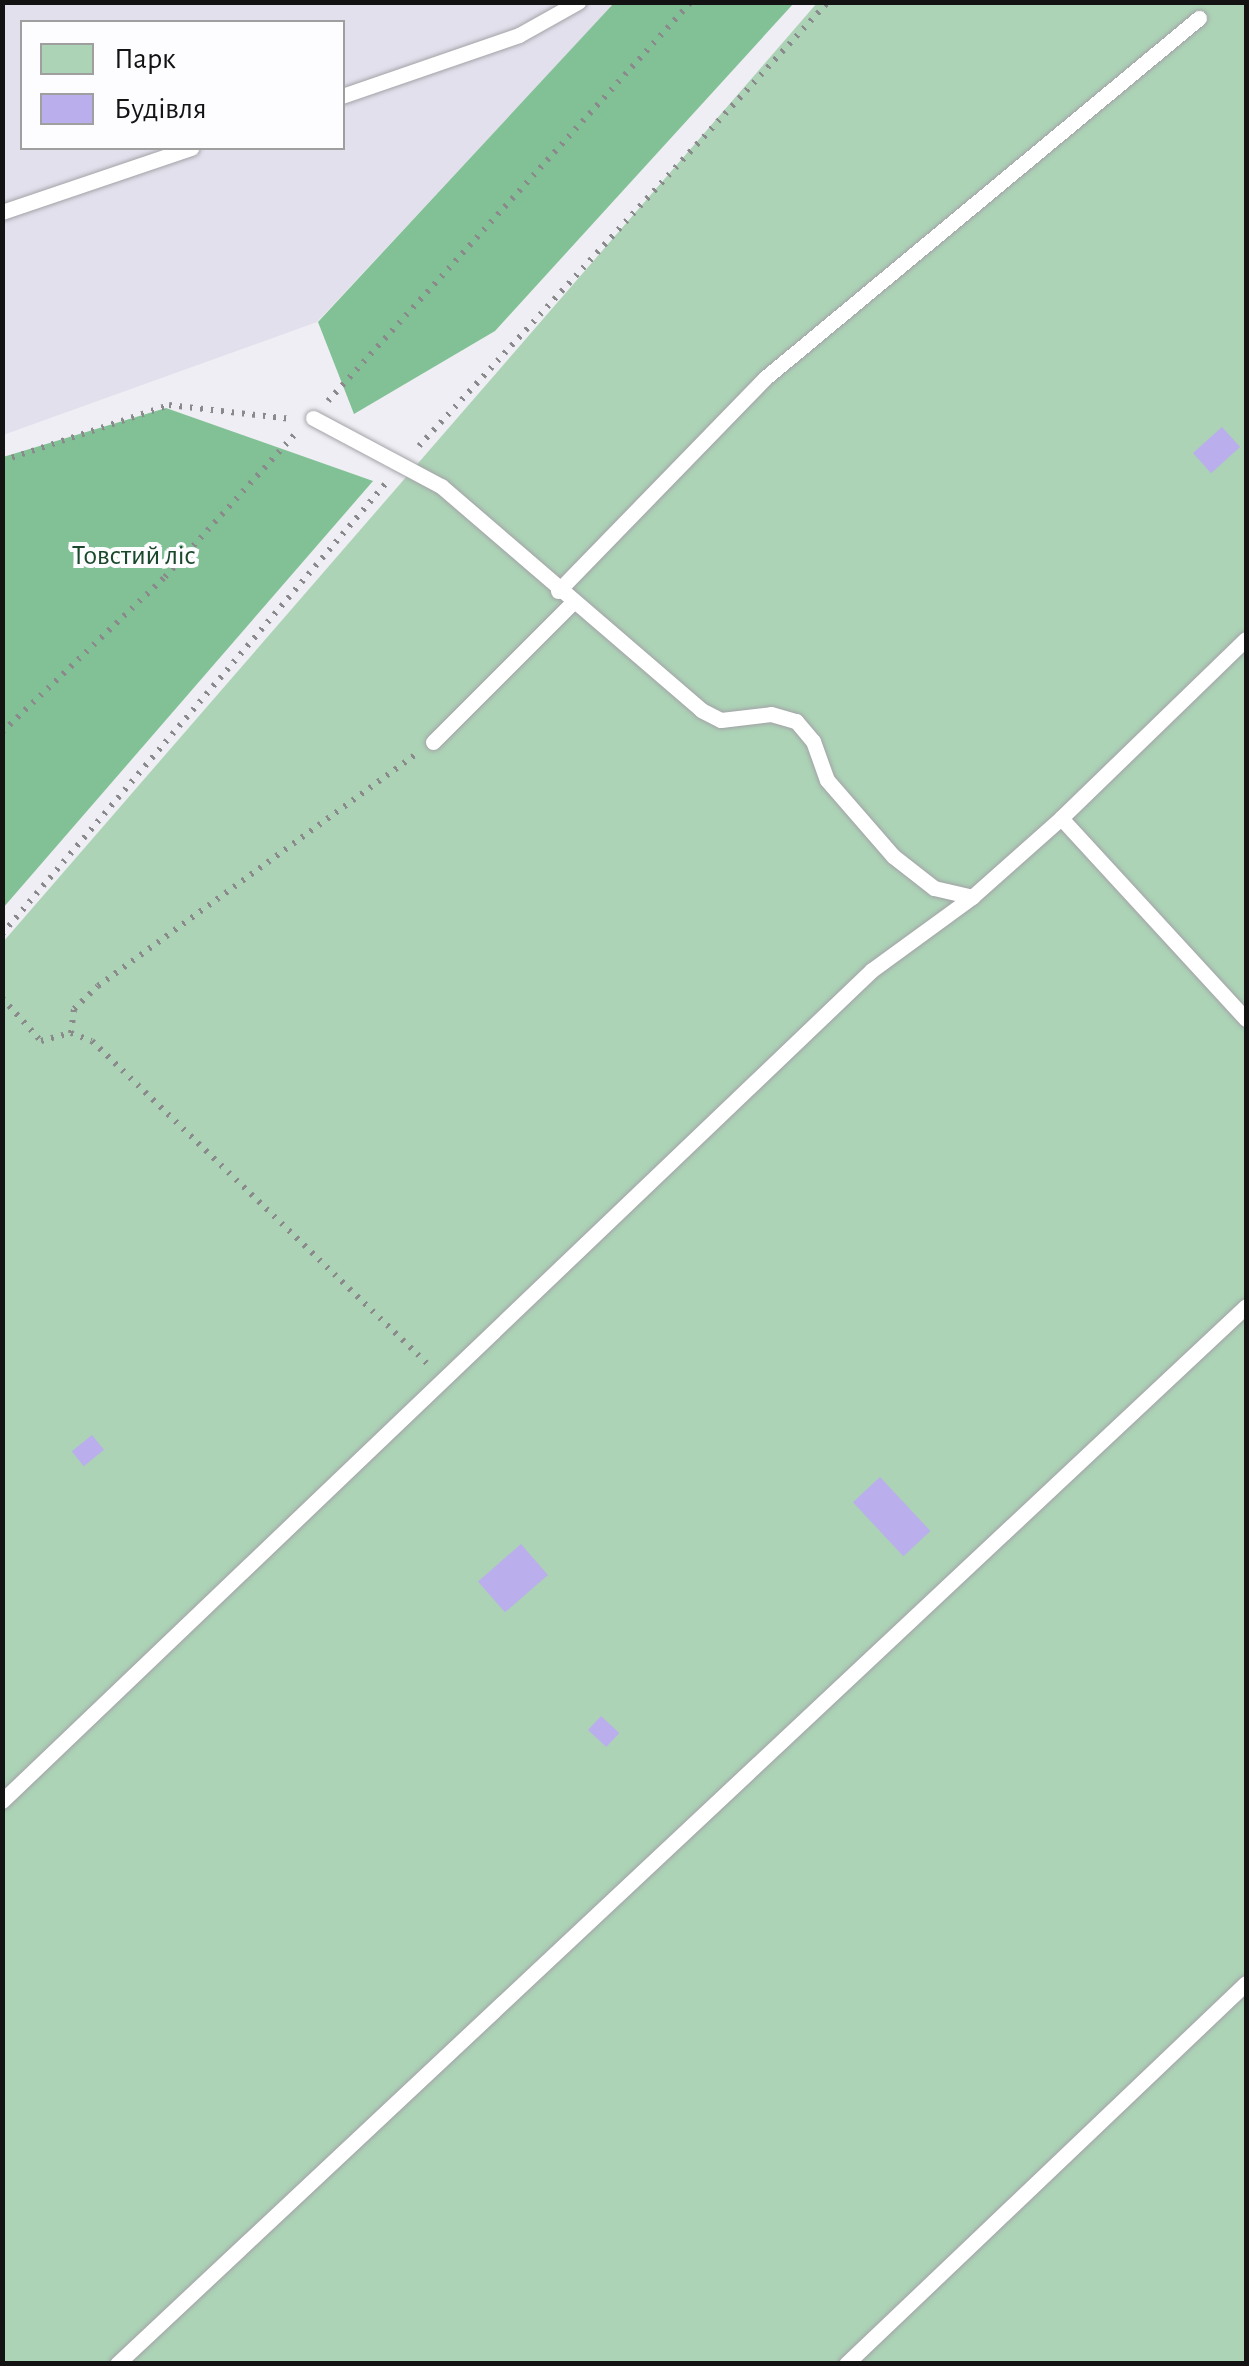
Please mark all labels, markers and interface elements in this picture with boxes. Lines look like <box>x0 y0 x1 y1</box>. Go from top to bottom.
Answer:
legend <box>20 20 345 150</box>
text: Парк <box>114 44 176 74</box>
text: Будівля <box>114 94 207 124</box>
park label: Товстий ліс <box>72 539 196 573</box>

